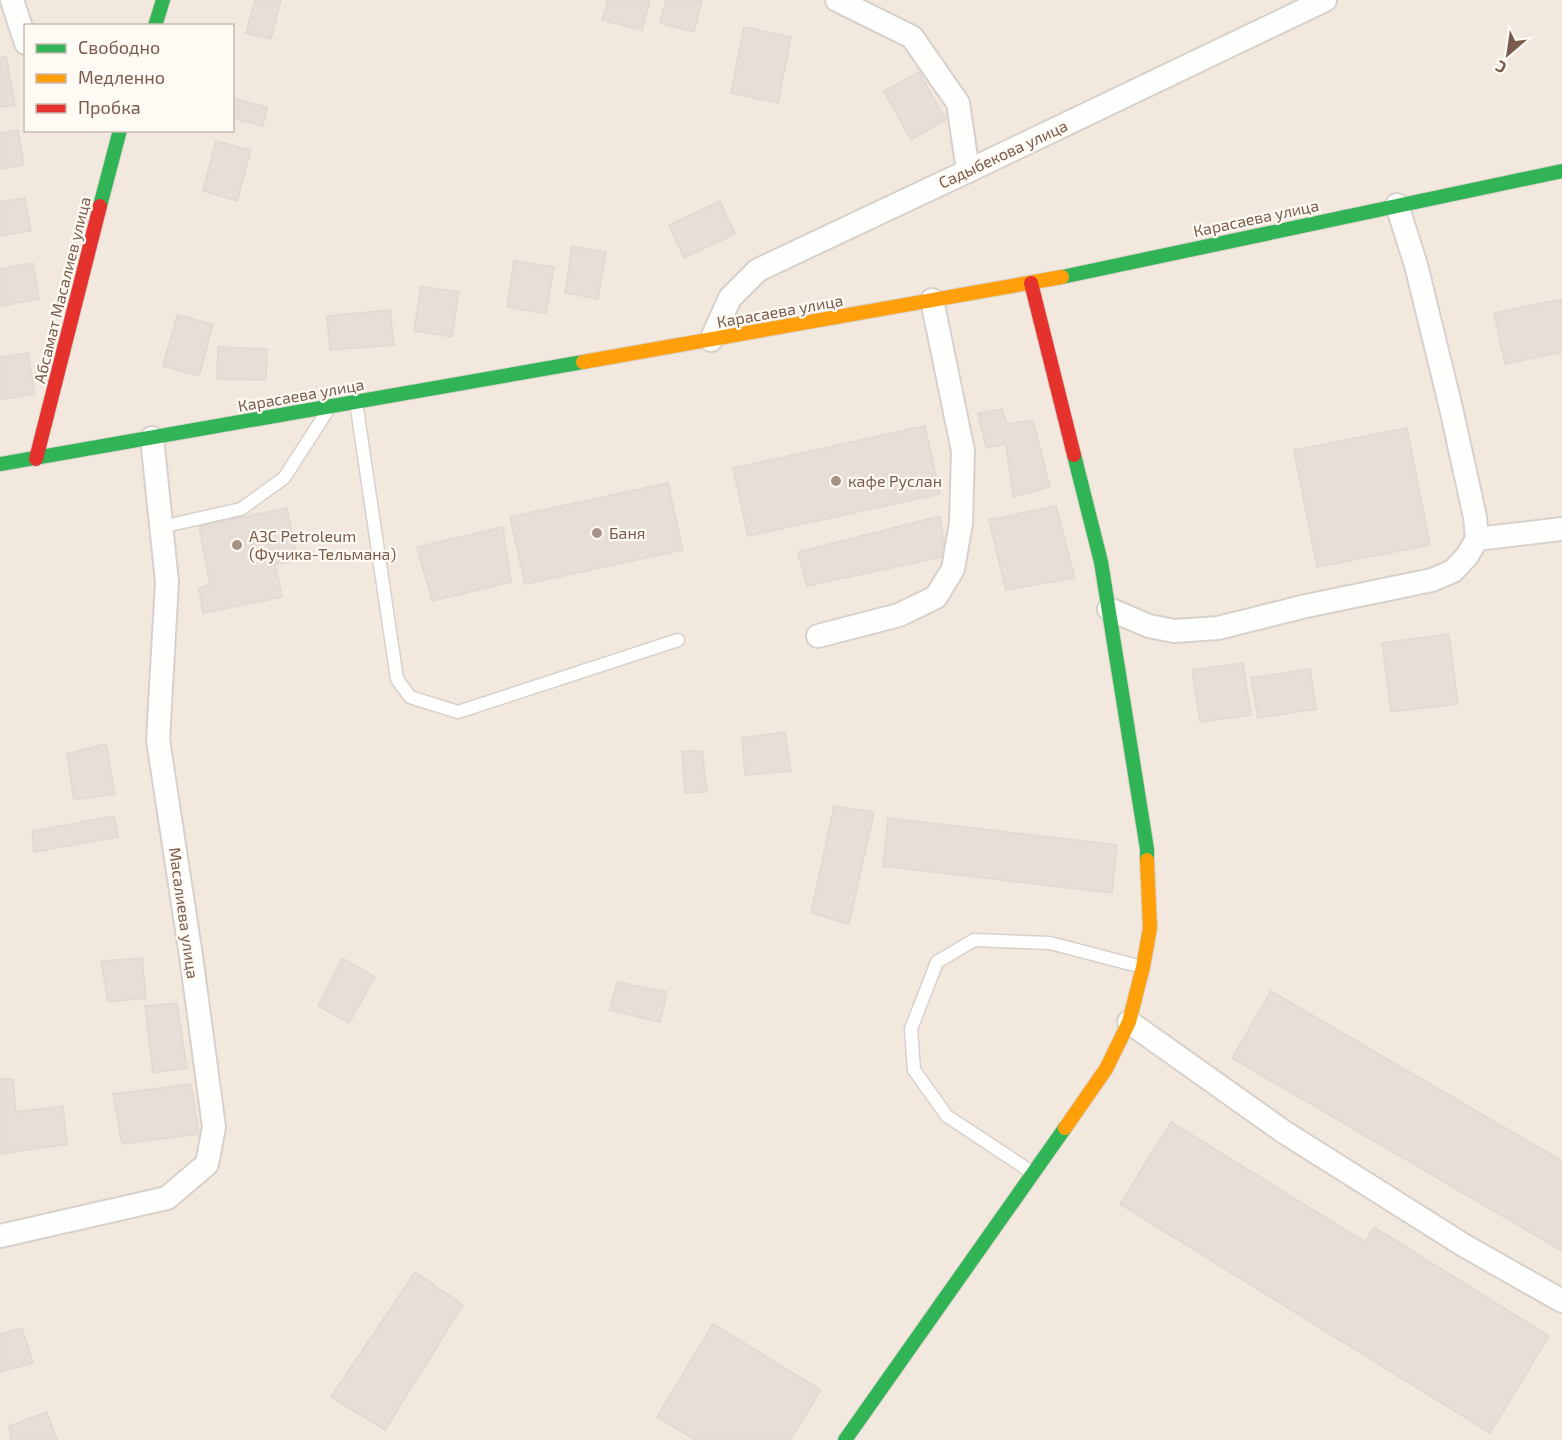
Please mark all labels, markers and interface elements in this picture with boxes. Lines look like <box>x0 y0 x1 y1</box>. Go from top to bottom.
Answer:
legend <box>24 24 234 132</box>
north arrow <box>1478 24 1538 84</box>
text: Свободно <box>78 36 160 58</box>
text: С <box>1492 57 1509 78</box>
text: Медленно <box>78 66 165 88</box>
text: Пробка <box>78 96 141 118</box>
street label: Садыбекова улица <box>935 115 1071 193</box>
street label: Абсамат Масалиев улица <box>29 195 95 385</box>
street label: Карасаева улица <box>1191 195 1321 241</box>
street label: Карасаева улица <box>715 290 845 332</box>
street label: Карасаева улица <box>236 374 366 416</box>
place label: кафе Руслан <box>848 471 942 491</box>
marker: кафе Руслан <box>829 474 843 488</box>
place label: Баня <box>609 523 645 542</box>
place label: АЗС Petroleum (Фучика-Тельмана) <box>249 526 396 564</box>
marker: Баня <box>590 526 604 540</box>
marker: АЗС Petroleum (Фучика-Тельмана) <box>230 538 244 552</box>
street label: Масалиева улица <box>165 846 203 980</box>

